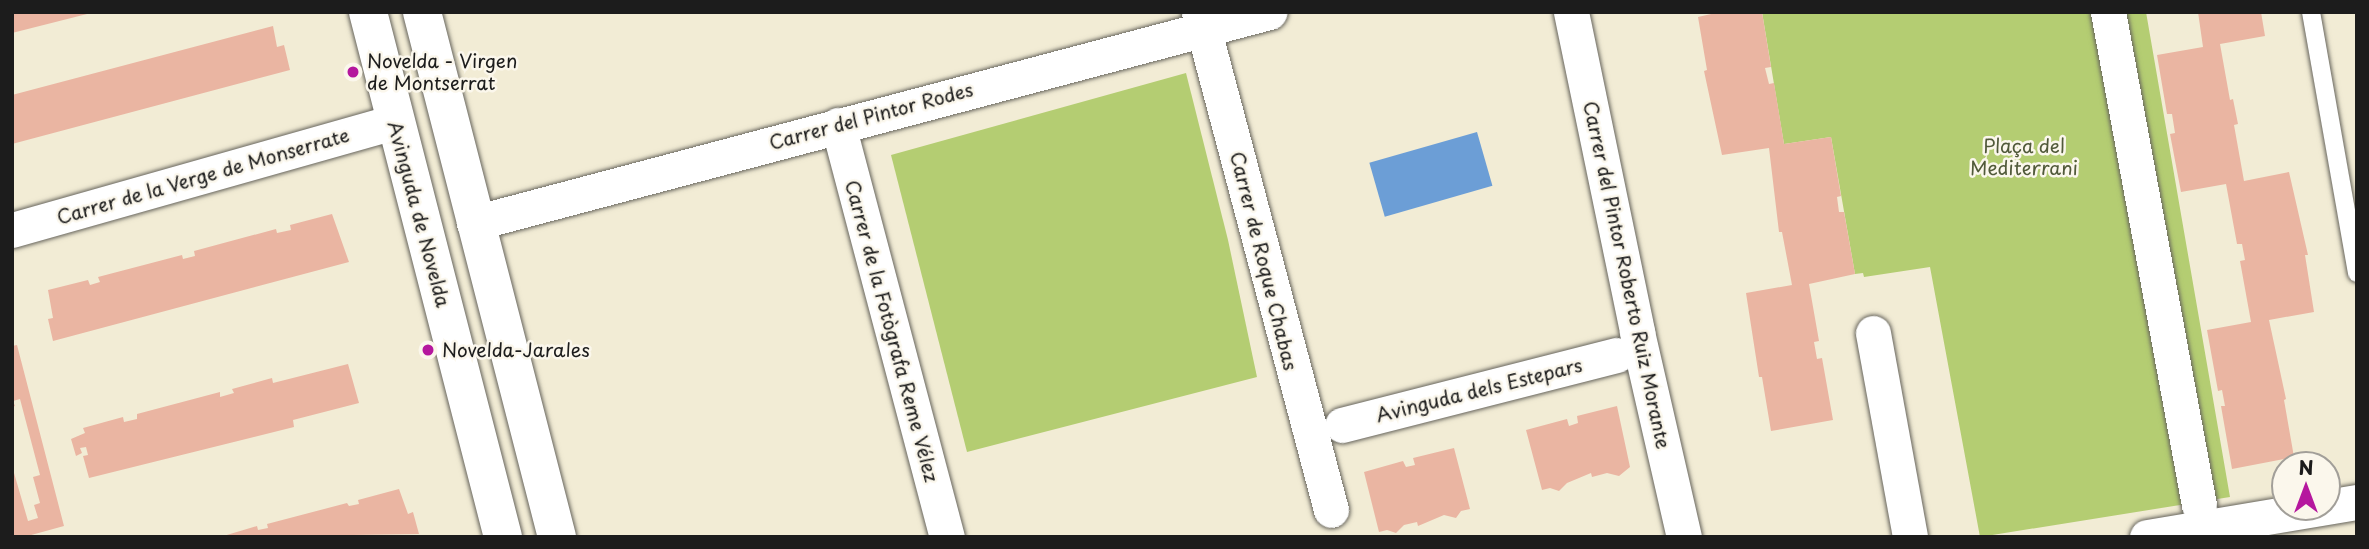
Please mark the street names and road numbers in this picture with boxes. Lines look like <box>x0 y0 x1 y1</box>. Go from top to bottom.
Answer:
street label: Carrer del Pintor Rodes <box>765 77 977 155</box>
street label: Carrer del Pintor Roberto Ruiz Morante <box>1578 97 1676 453</box>
street label: Avinguda de Novelda <box>383 118 455 310</box>
street label: Carrer de la Verge de Monserrate <box>52 123 354 229</box>
street label: Carrer de Roque Chabas <box>1226 149 1302 373</box>
street label: Carrer de la Fotògrafa Reme Vélez <box>840 175 944 487</box>
street label: Avinguda dels Estepars <box>1374 353 1584 427</box>

